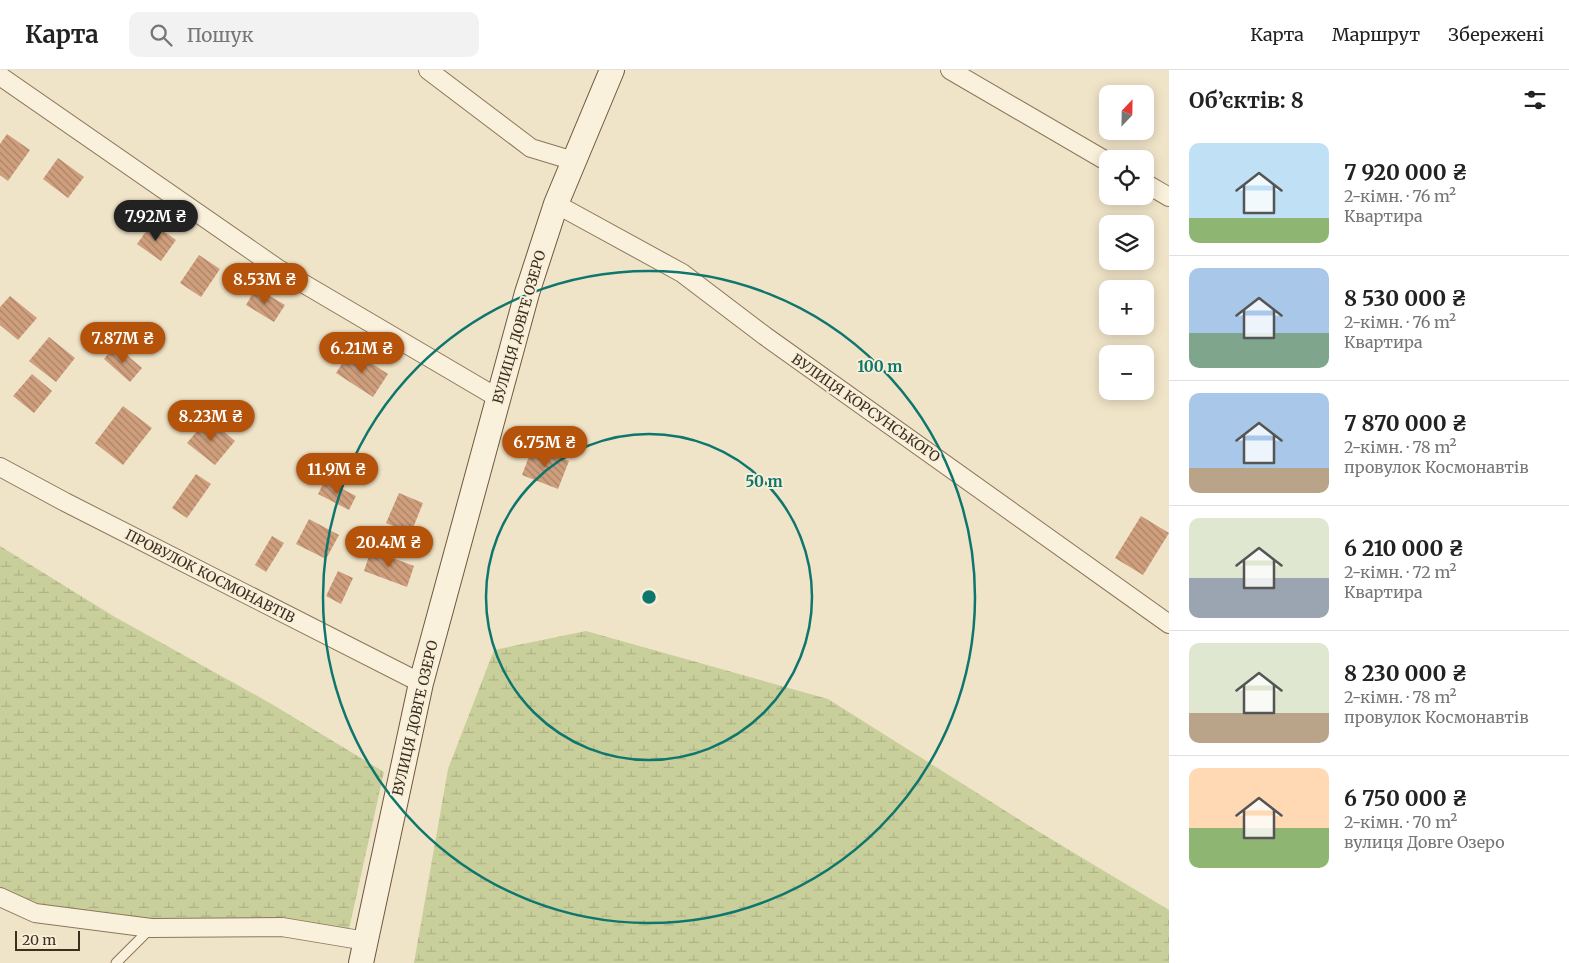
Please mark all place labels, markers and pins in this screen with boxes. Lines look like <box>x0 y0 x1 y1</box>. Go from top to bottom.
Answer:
pin: 7.92M ₴ <box>110 200 202 242</box>
pin: 8.53M ₴ <box>219 262 311 305</box>
pin: 7.87M ₴ <box>77 322 169 364</box>
pin: 6.21M ₴ <box>316 332 408 374</box>
pin: 8.23M ₴ <box>165 400 257 442</box>
pin: 6.75M ₴ <box>499 426 591 468</box>
pin: 11.9M ₴ <box>291 452 383 495</box>
pin: 20.4M ₴ <box>343 526 435 568</box>
centre of rings <box>640 588 658 606</box>

